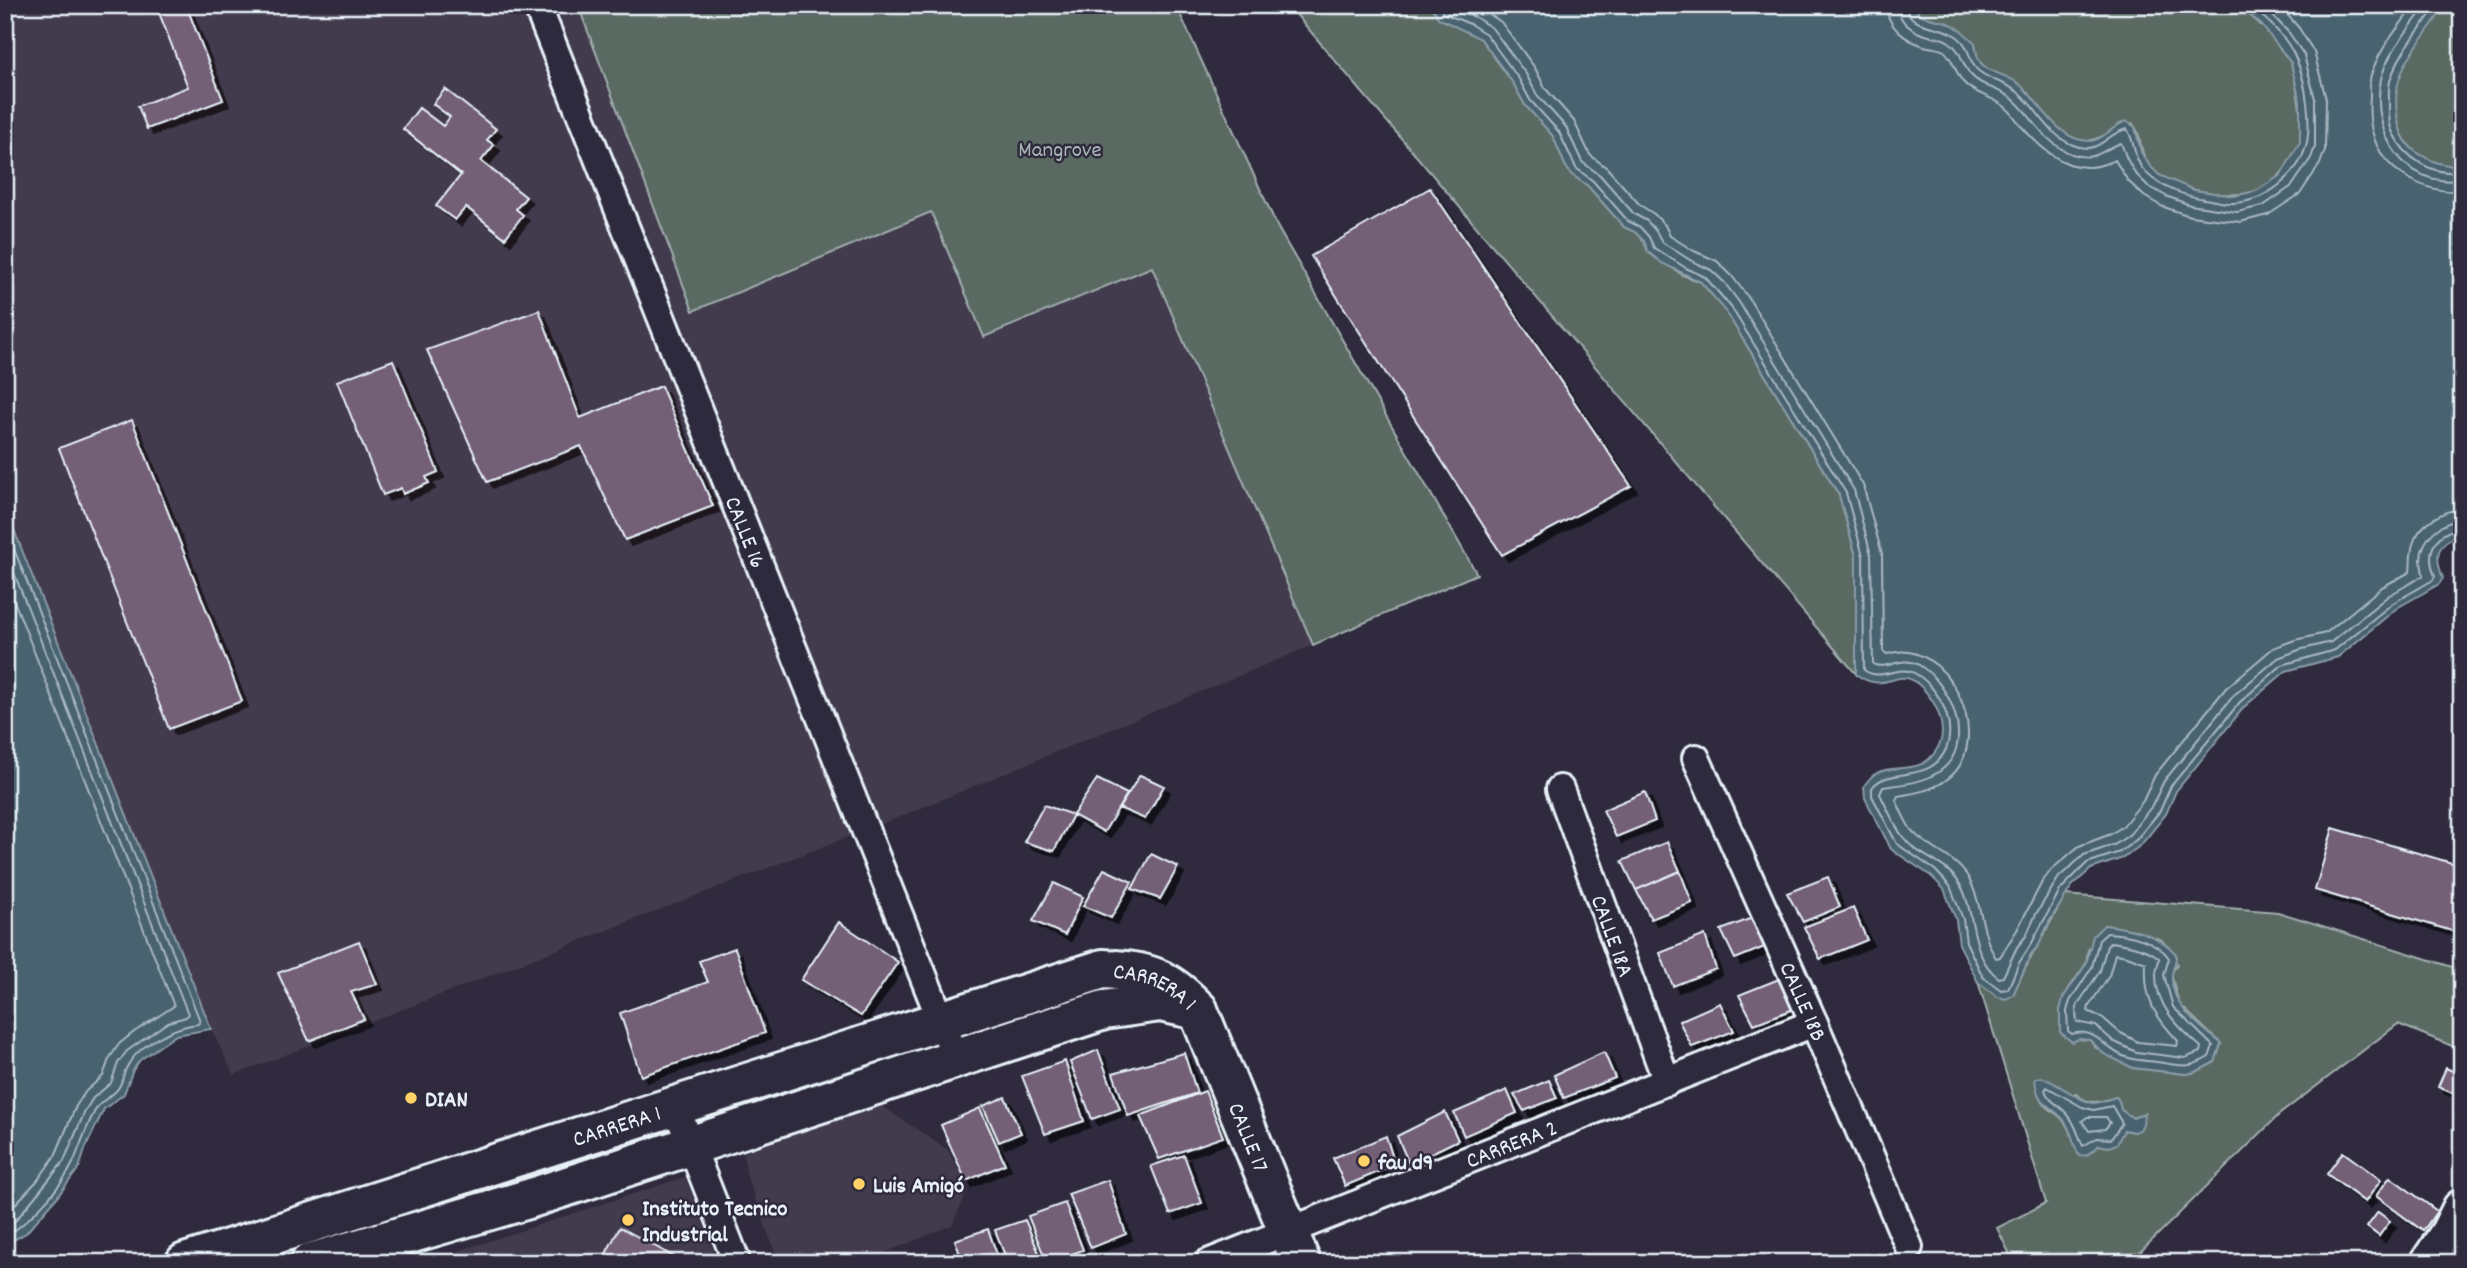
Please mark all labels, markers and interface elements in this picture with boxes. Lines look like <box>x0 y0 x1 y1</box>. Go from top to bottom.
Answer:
park label: Mangrove <box>1018 135 1102 168</box>
street label: CALLE 16 <box>714 492 773 574</box>
street label: CALLE 18A <box>1580 891 1640 982</box>
street label: CARRERA 1 <box>1112 957 1203 1020</box>
street label: CALLE 18B <box>1769 957 1833 1047</box>
place label: DIAN <box>425 1085 468 1118</box>
marker: DIAN <box>403 1090 419 1106</box>
street label: CALLE 17 <box>1217 1098 1275 1178</box>
street label: CARRERA 1 <box>569 1099 666 1158</box>
street label: CARRERA 2 <box>1462 1113 1563 1179</box>
place label: fau d9 <box>1377 1148 1433 1181</box>
marker: fau d9 <box>1356 1153 1372 1169</box>
place label: Luis Amigó <box>873 1171 964 1204</box>
marker: Luis Amigó <box>851 1176 867 1192</box>
place label: Instituto Tecnico Industrial <box>642 1194 787 1253</box>
marker: Instituto Tecnico Industrial <box>620 1212 636 1228</box>

